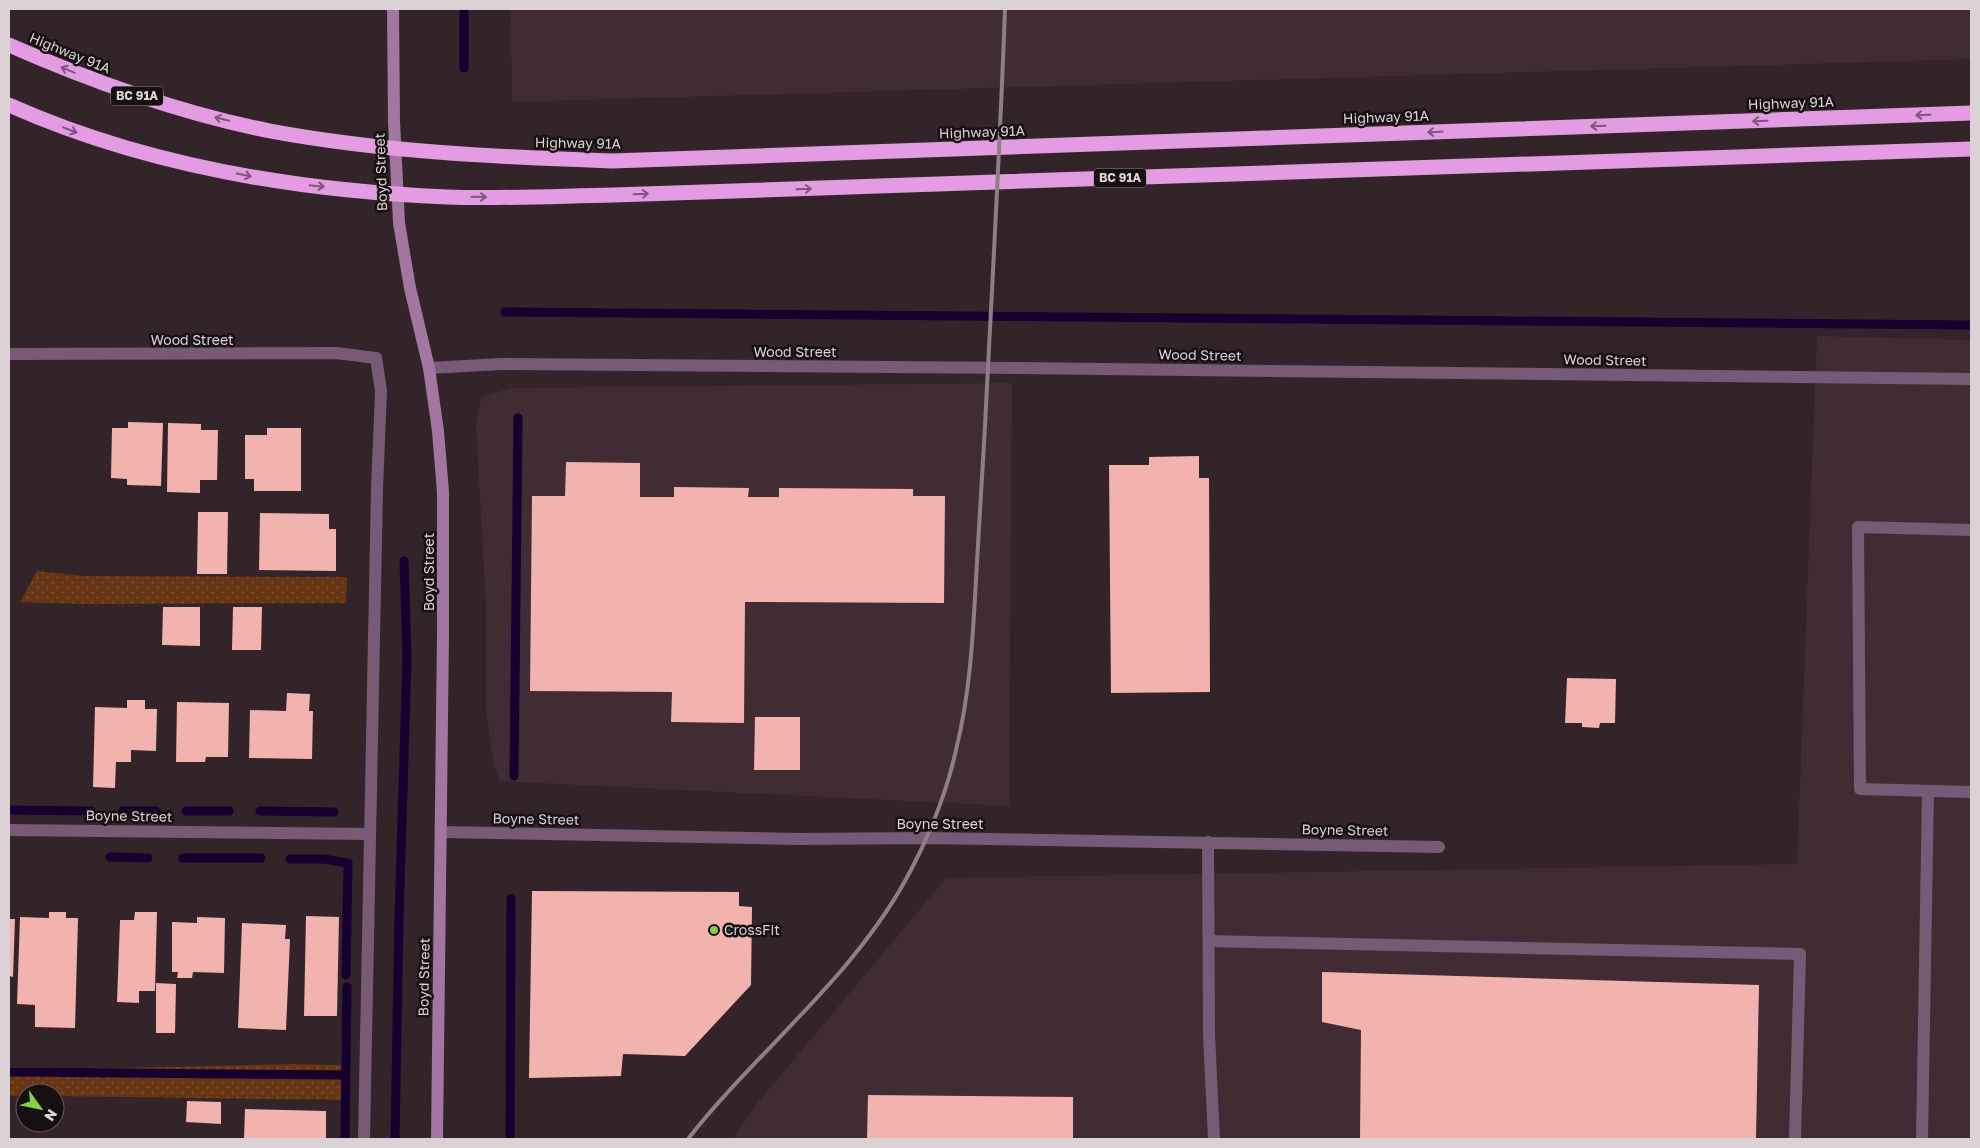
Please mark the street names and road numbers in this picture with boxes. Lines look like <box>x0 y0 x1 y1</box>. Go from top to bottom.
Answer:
street label: Highway 91A <box>27 29 114 77</box>
road number: BC 91A <box>111 86 163 105</box>
street label: Highway 91A <box>1748 92 1835 112</box>
street label: Highway 91A <box>1343 106 1430 126</box>
street label: Highway 91A <box>939 121 1026 141</box>
street label: Boyd Street <box>371 132 390 212</box>
street label: Highway 91A <box>535 133 622 152</box>
road number: BC 91A <box>1094 168 1146 188</box>
street label: Wood Street <box>150 331 234 348</box>
street label: Wood Street <box>753 343 837 360</box>
street label: Wood Street <box>1158 345 1242 364</box>
street label: Wood Street <box>1563 350 1647 369</box>
street label: Boyd Street <box>420 533 437 611</box>
street label: Boyne Street <box>85 806 173 825</box>
street label: Boyne Street <box>492 809 580 828</box>
street label: Boyne Street <box>896 815 984 832</box>
street label: Boyne Street <box>1301 820 1389 839</box>
street label: Boyd Street <box>414 938 433 1016</box>

